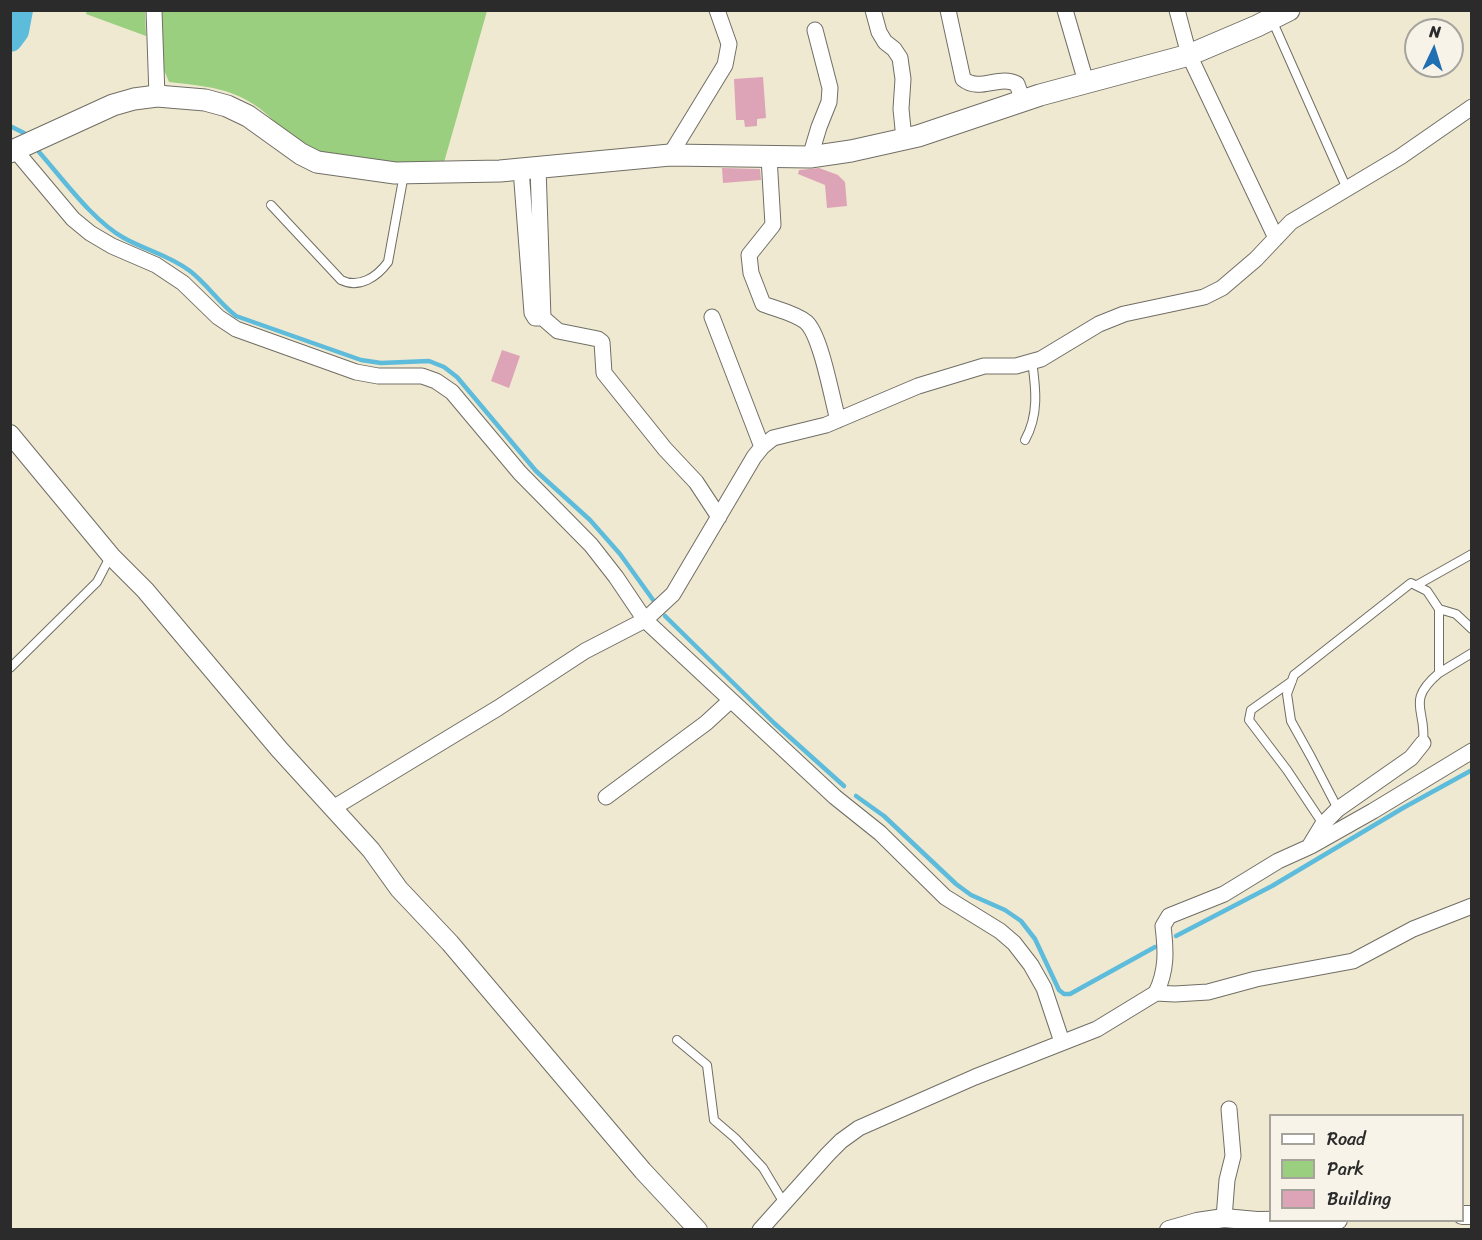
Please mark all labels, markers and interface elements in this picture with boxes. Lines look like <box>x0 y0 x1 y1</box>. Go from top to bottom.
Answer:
text: N <box>1429 17 1442 46</box>
north arrow <box>1404 18 1464 78</box>
legend <box>1269 1114 1464 1222</box>
text: Road <box>1327 1123 1366 1155</box>
text: Park <box>1327 1153 1364 1185</box>
text: Building <box>1327 1183 1391 1215</box>

